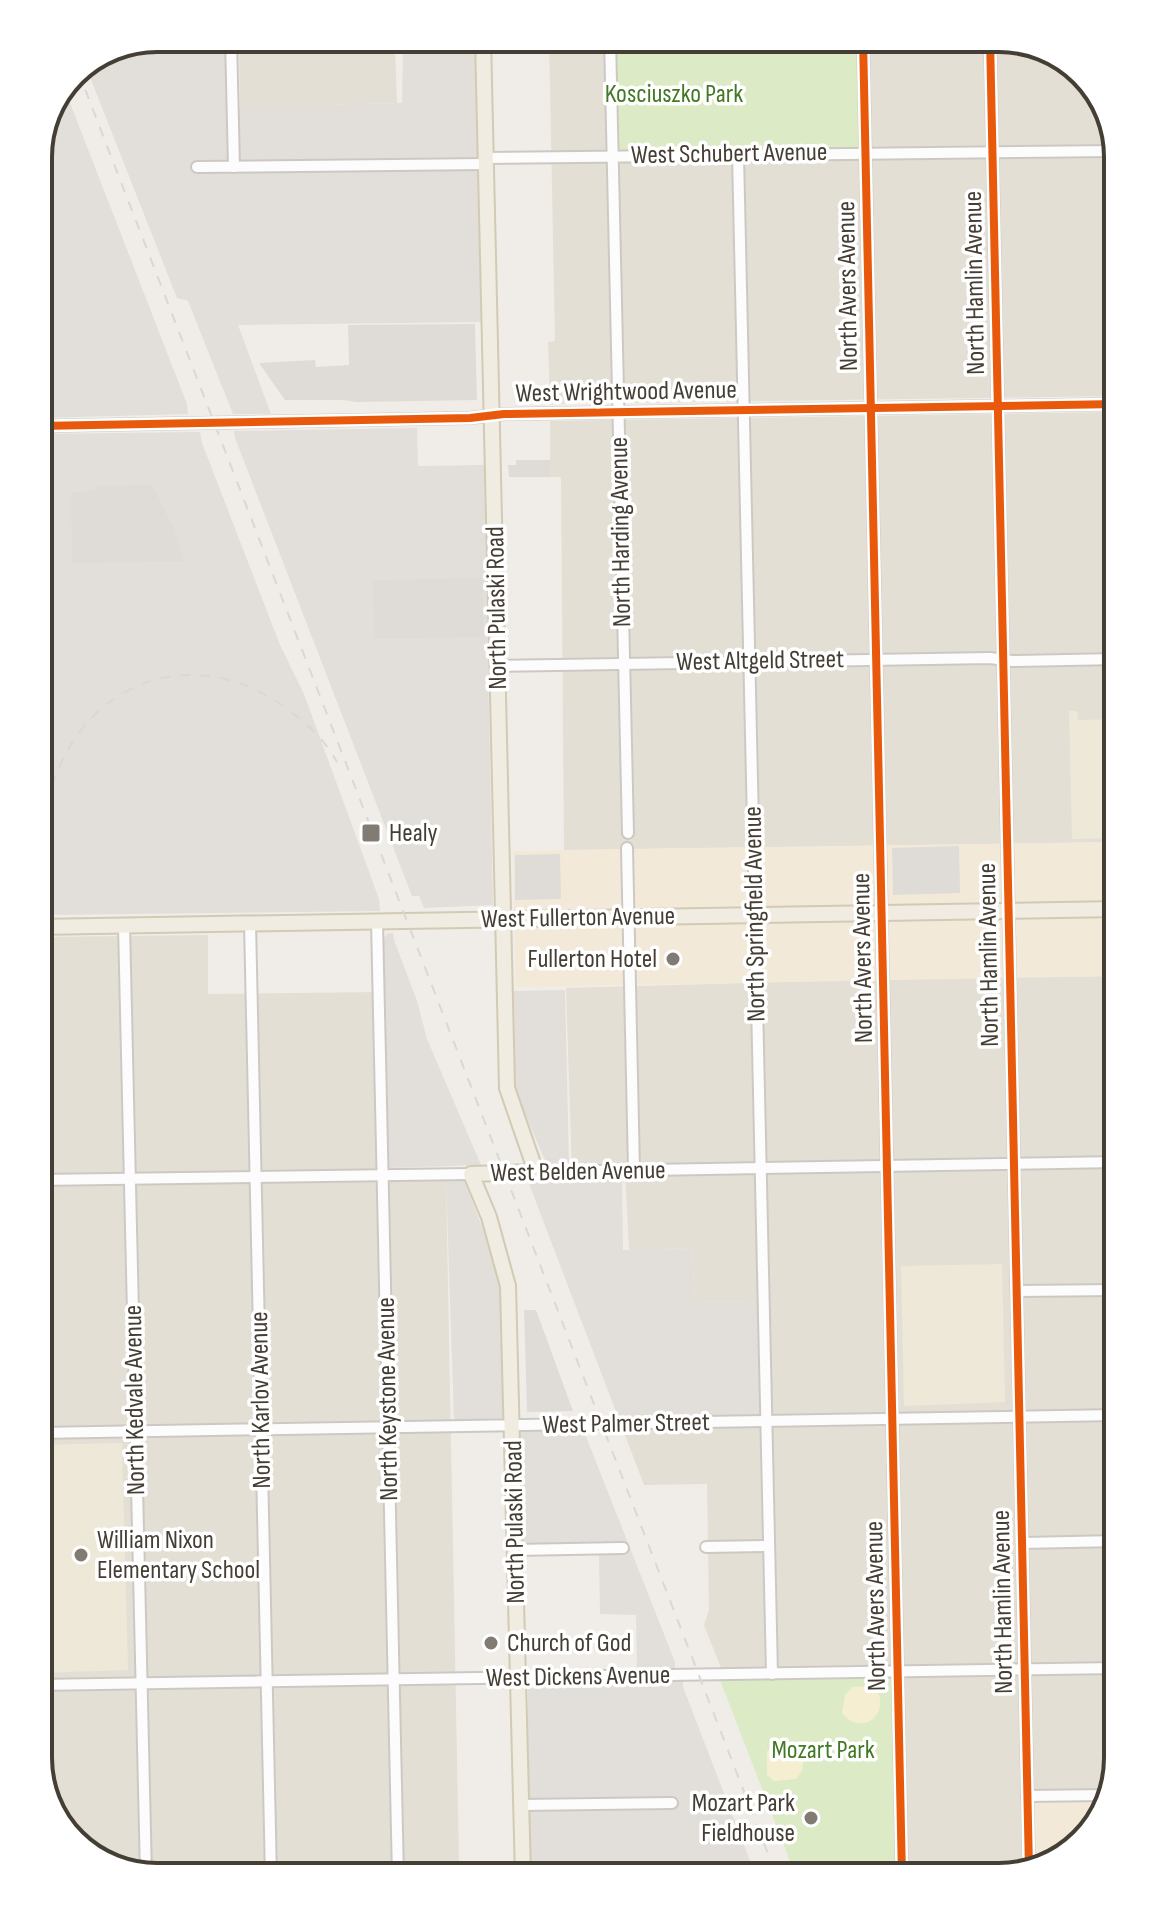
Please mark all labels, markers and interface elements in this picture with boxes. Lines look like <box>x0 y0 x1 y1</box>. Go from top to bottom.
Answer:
park label: Kosciuszko Park <box>605 79 743 110</box>
street label: West Schubert Avenue <box>630 137 828 171</box>
street label: North Hamlin Avenue <box>958 191 992 375</box>
street label: North Avers Avenue <box>831 201 865 371</box>
street label: West Wrightwood Avenue <box>515 375 737 409</box>
street label: North Harding Avenue <box>604 437 638 627</box>
street label: North Pulaski Road <box>480 526 514 690</box>
street label: West Altgeld Street <box>676 644 844 678</box>
street label: North Springfield Avenue <box>738 806 772 1022</box>
place label: Healy <box>389 818 438 849</box>
marker: Healy <box>360 822 382 844</box>
street label: North Hamlin Avenue <box>972 863 1006 1047</box>
street label: North Avers Avenue <box>846 873 880 1043</box>
street label: West Fullerton Avenue <box>481 901 675 935</box>
place label: Fullerton Hotel <box>528 944 657 975</box>
marker: Fullerton Hotel <box>664 950 682 968</box>
street label: West Belden Avenue <box>490 1155 666 1189</box>
street label: North Keystone Avenue <box>371 1297 405 1501</box>
street label: North Kedvale Avenue <box>118 1305 152 1495</box>
street label: North Karlov Avenue <box>244 1311 278 1489</box>
street label: West Palmer Street <box>542 1407 710 1441</box>
street label: North Pulaski Road <box>498 1440 532 1604</box>
street label: North Hamlin Avenue <box>986 1510 1020 1694</box>
street label: North Avers Avenue <box>859 1521 893 1691</box>
place label: William Nixon Elementary School <box>97 1525 260 1586</box>
marker: William Nixon Elementary School <box>72 1546 90 1564</box>
place label: Church of God <box>507 1628 631 1659</box>
marker: Church of God <box>482 1634 500 1652</box>
street label: West Dickens Avenue <box>485 1660 671 1694</box>
park label: Mozart Park <box>771 1735 875 1766</box>
place label: Mozart Park Fieldhouse <box>692 1788 795 1849</box>
marker: Mozart Park Fieldhouse <box>802 1809 820 1827</box>

